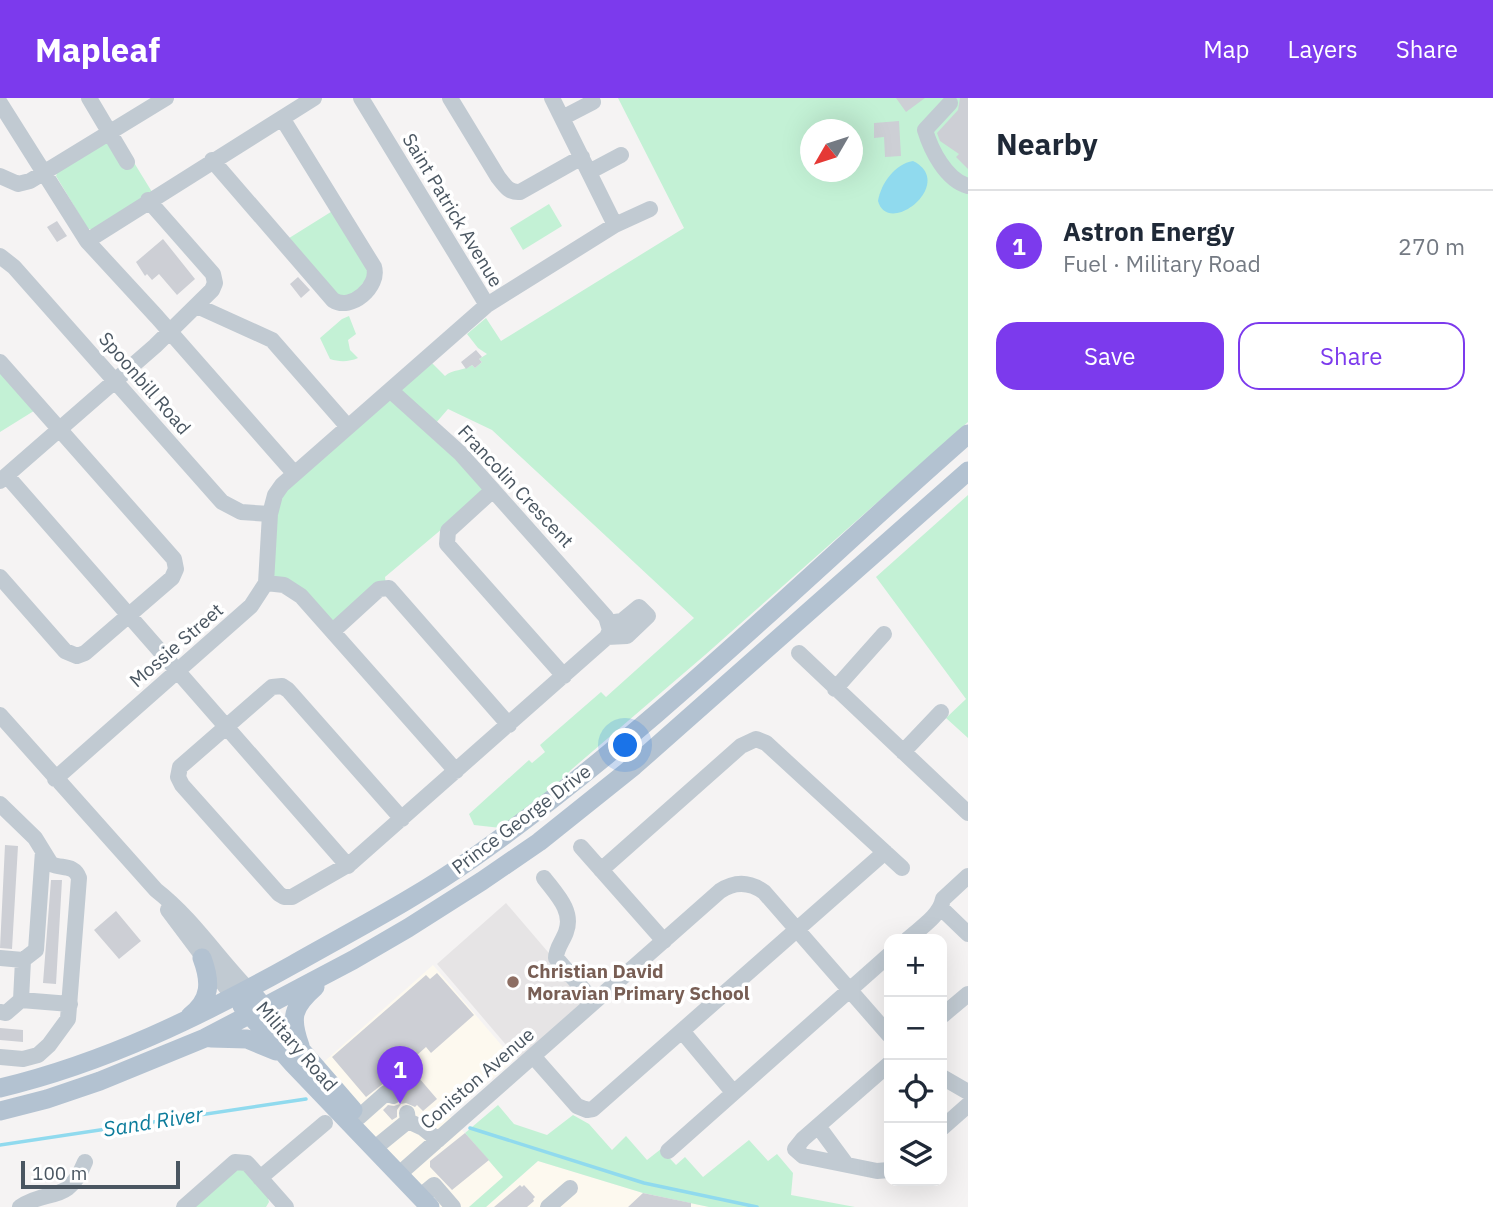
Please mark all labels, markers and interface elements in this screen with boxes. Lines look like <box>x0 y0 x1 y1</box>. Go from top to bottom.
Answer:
text: Mapleaf <box>35 28 160 71</box>
text: Map <box>1203 33 1250 65</box>
text: Layers <box>1288 33 1358 65</box>
text: Share <box>1396 33 1458 65</box>
north arrow <box>800 119 863 182</box>
text: Nearby <box>996 124 1098 163</box>
street label: Saint Patrick Avenue <box>398 129 508 291</box>
text: Astron Energy <box>1063 214 1235 248</box>
text: 1 <box>1012 231 1026 261</box>
text: 270 m <box>1398 231 1465 261</box>
text: Fuel · Military Road <box>1063 248 1261 278</box>
button: Save <box>996 322 1224 390</box>
button: Share <box>1238 322 1465 390</box>
street label: Spoonbill Road <box>94 327 196 439</box>
street label: Francolin Crescent <box>453 420 579 552</box>
street label: Mossie Street <box>124 598 228 692</box>
your location <box>608 728 642 762</box>
street label: Prince George Drive <box>447 759 595 879</box>
map controls <box>884 934 947 1186</box>
button: + <box>884 934 947 997</box>
place label: Christian David Moravian Primary School <box>527 959 750 1005</box>
marker: Christian David Moravian Primary School <box>505 974 521 990</box>
street label: Military Road <box>251 996 343 1096</box>
button: − <box>884 997 947 1060</box>
street label: Coniston Avenue <box>415 1022 539 1134</box>
pin: 1 <box>377 1046 423 1104</box>
button: locate <box>884 1060 947 1123</box>
water label: Sand River <box>101 1099 206 1143</box>
button: layers <box>884 1123 947 1186</box>
scale bar <box>21 1158 180 1190</box>
text: 100 m <box>32 1161 87 1185</box>

